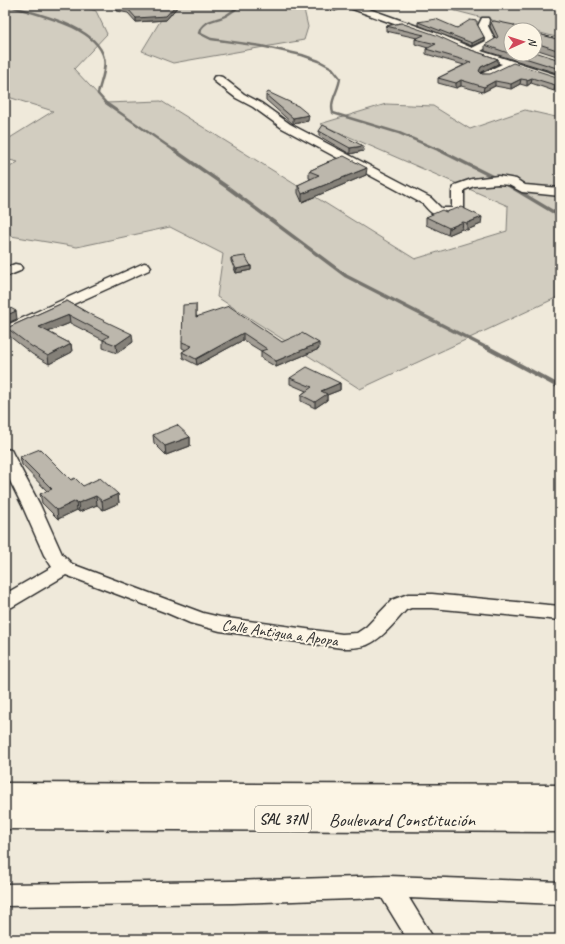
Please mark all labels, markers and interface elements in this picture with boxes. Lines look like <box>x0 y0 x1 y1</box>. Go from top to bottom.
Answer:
north arrow <box>503 22 543 62</box>
text: N <box>526 38 540 47</box>
street label: Calle Antigua a Apopa <box>221 615 341 651</box>
road number: SAL 37N <box>255 806 311 832</box>
street label: Boulevard Constitución <box>329 808 476 832</box>

